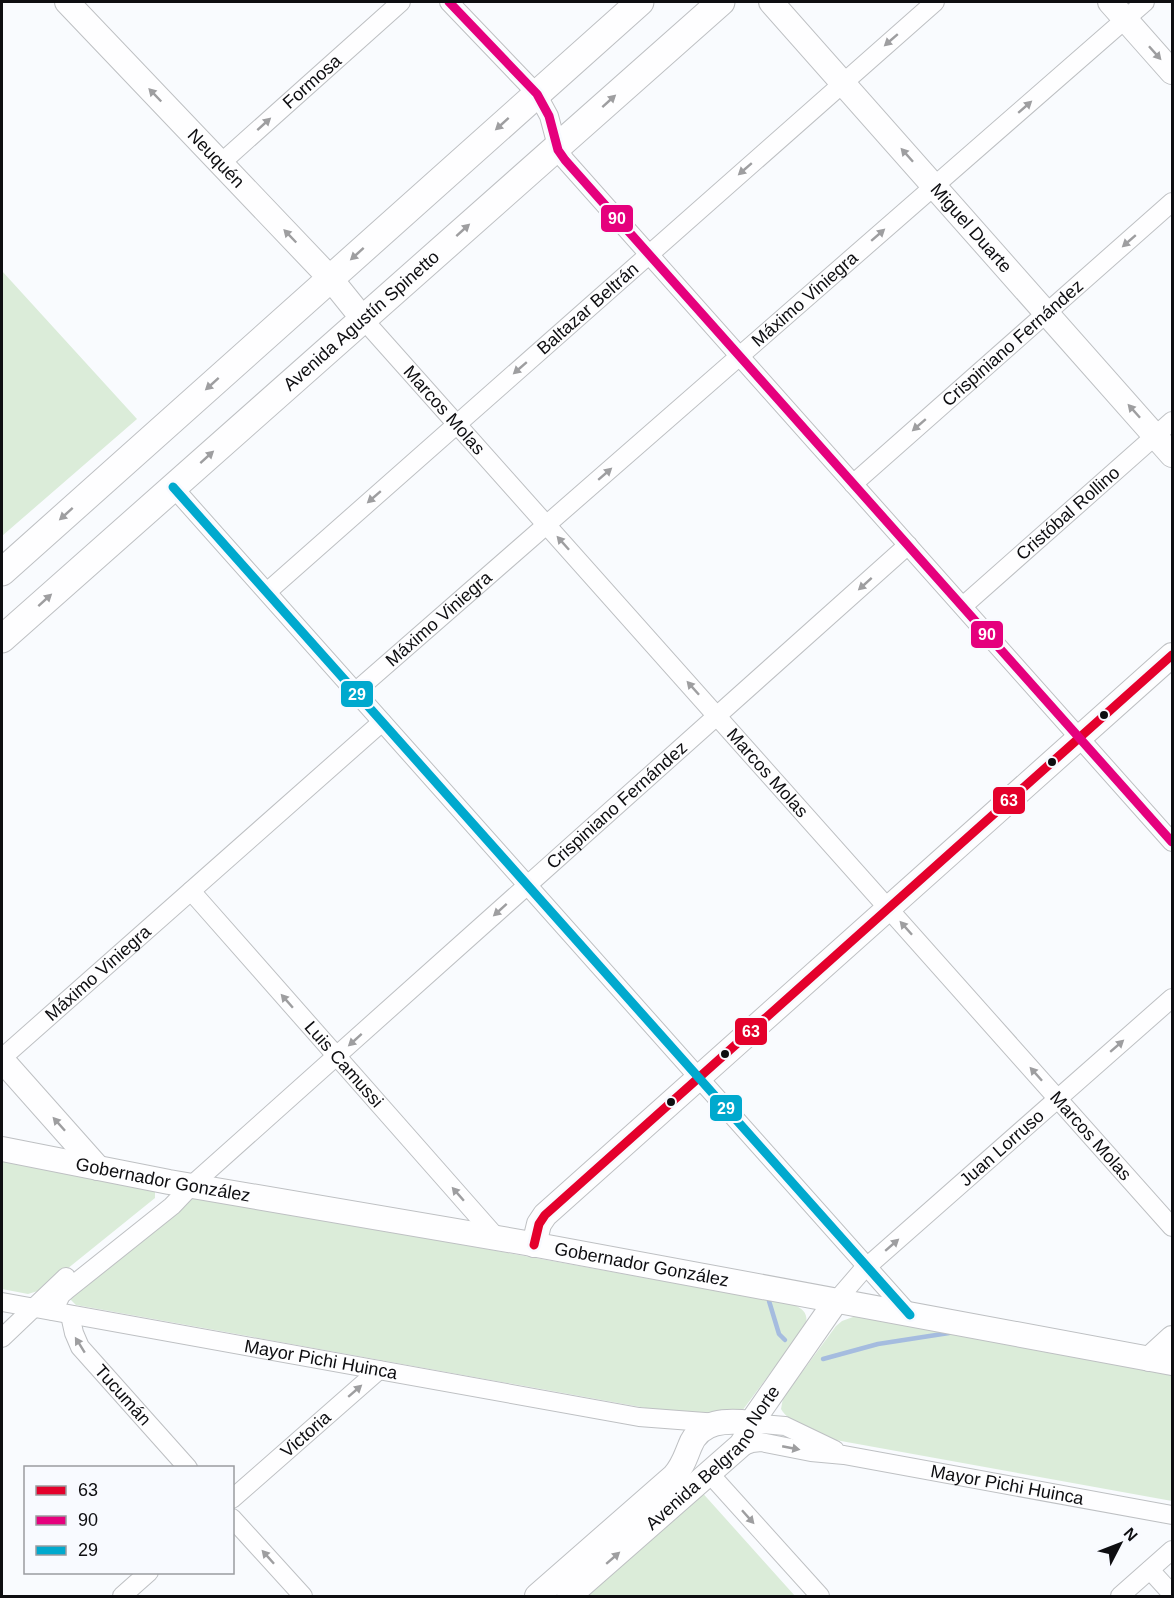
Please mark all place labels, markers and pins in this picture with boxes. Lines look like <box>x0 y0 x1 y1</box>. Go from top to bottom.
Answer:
unlabelled marker <box>1098 709 1110 721</box>
unlabelled marker <box>1046 756 1058 768</box>
unlabelled marker <box>719 1048 731 1060</box>
unlabelled marker <box>665 1096 677 1108</box>

